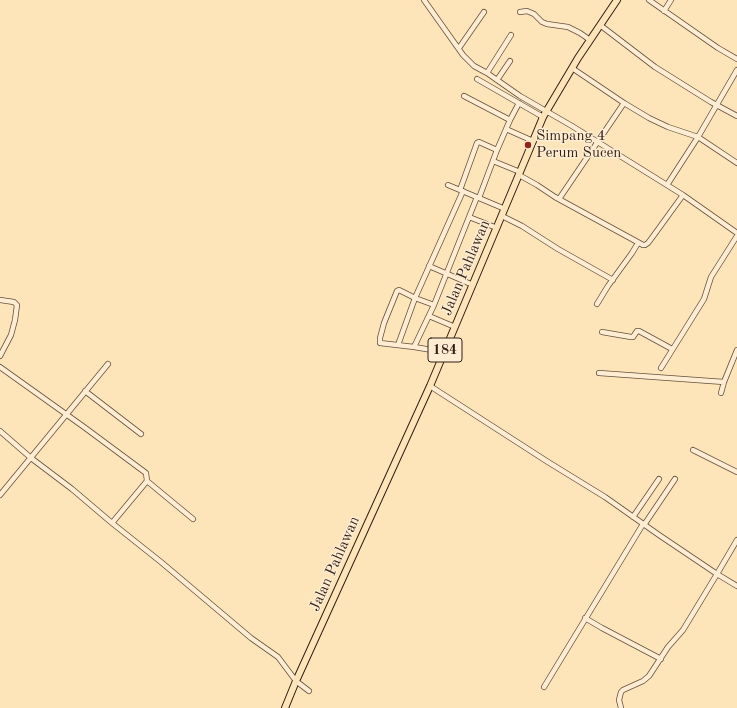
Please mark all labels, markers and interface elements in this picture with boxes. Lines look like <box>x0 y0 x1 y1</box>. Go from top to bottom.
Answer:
place label: Simpang 4 Perum Sucen <box>536 127 621 162</box>
marker: Simpang 4 Perum Sucen <box>523 140 533 150</box>
street label: Jalan Pahlawan <box>438 217 494 319</box>
road number: 184 <box>428 338 462 362</box>
street label: Jalan Pahlawan <box>306 514 364 614</box>

